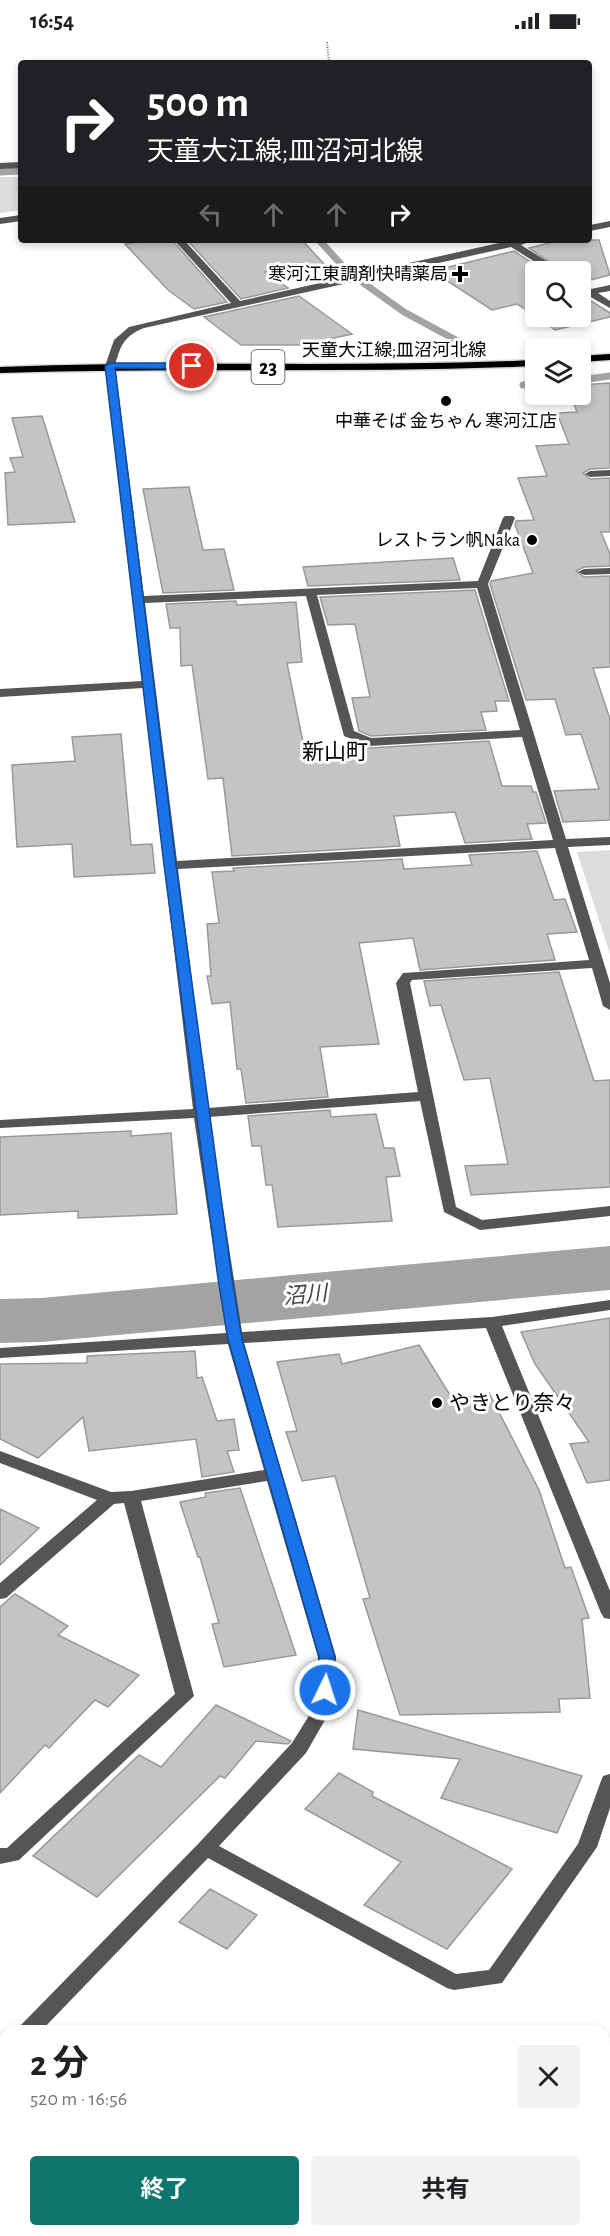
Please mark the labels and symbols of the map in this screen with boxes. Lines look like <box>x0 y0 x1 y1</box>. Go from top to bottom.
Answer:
place label: 寒河江東調剤快晴薬局 <box>268 265 448 284</box>
marker: 寒河江東調剤快晴薬局 <box>453 267 467 281</box>
pin <box>166 340 217 391</box>
street label: 天童大江線;皿沼河北線 <box>302 340 486 360</box>
road number: 23 <box>252 350 284 384</box>
marker: 中華そば 金ちゃん 寒河江店 <box>439 394 453 408</box>
place label: 中華そば 金ちゃん 寒河江店 <box>335 412 557 431</box>
place label: レストラン帆Naka <box>376 531 520 550</box>
marker: レストラン帆Naka <box>525 533 539 547</box>
district label: 新山町 <box>302 740 368 763</box>
water label: 沼川 <box>282 1281 330 1308</box>
place label: やきとり奈々 <box>449 1392 575 1414</box>
marker: やきとり奈々 <box>430 1396 444 1410</box>
position arrow <box>293 1658 357 1722</box>

